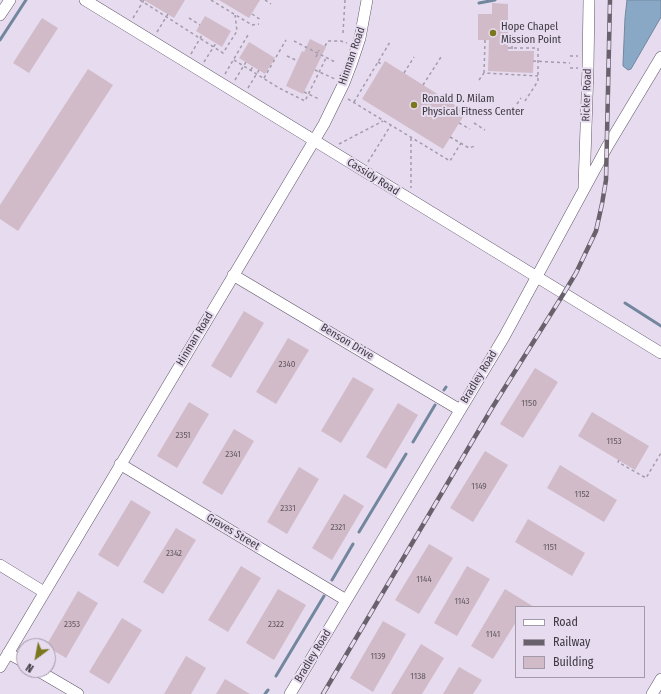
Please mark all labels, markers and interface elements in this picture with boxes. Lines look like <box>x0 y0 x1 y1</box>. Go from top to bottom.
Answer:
place label: Hope Chapel Mission Point <box>501 20 561 46</box>
street label: Hinman Road <box>336 25 368 87</box>
marker: Hope Chapel Mission Point <box>488 28 498 38</box>
street label: Ricker Road <box>579 68 595 122</box>
place label: Ronald D. Milam Physical Fitness Center <box>422 92 524 118</box>
marker: Ronald D. Milam Physical Fitness Center <box>409 100 419 110</box>
street label: Cassidy Road <box>344 156 402 198</box>
street label: Hinman Road <box>174 310 216 368</box>
street label: Benson Drive <box>318 321 376 363</box>
street label: Bradley Road <box>458 348 500 406</box>
house number: 2340 <box>278 359 296 369</box>
house number: 1150 <box>521 398 537 408</box>
house number: 2351 <box>175 430 191 440</box>
house number: 1153 <box>606 436 622 446</box>
house number: 2341 <box>225 449 241 459</box>
house number: 1149 <box>471 481 487 491</box>
house number: 1152 <box>575 489 589 499</box>
house number: 2331 <box>280 503 296 513</box>
street label: Graves Street <box>204 511 262 553</box>
house number: 2321 <box>330 522 346 532</box>
house number: 1151 <box>543 542 557 552</box>
house number: 2342 <box>166 548 182 558</box>
house number: 1144 <box>416 574 432 584</box>
house number: 1143 <box>454 596 470 606</box>
legend <box>515 606 645 678</box>
text: Road <box>553 615 578 629</box>
house number: 2353 <box>64 619 80 629</box>
house number: 2322 <box>268 619 284 629</box>
street label: Bradley Road <box>292 627 334 685</box>
house number: 1141 <box>486 629 500 639</box>
text: Railway <box>553 635 590 649</box>
north arrow <box>16 638 56 678</box>
house number: 1139 <box>370 651 386 661</box>
text: Building <box>553 655 593 669</box>
text: N <box>24 660 36 675</box>
house number: 1138 <box>410 671 426 681</box>

